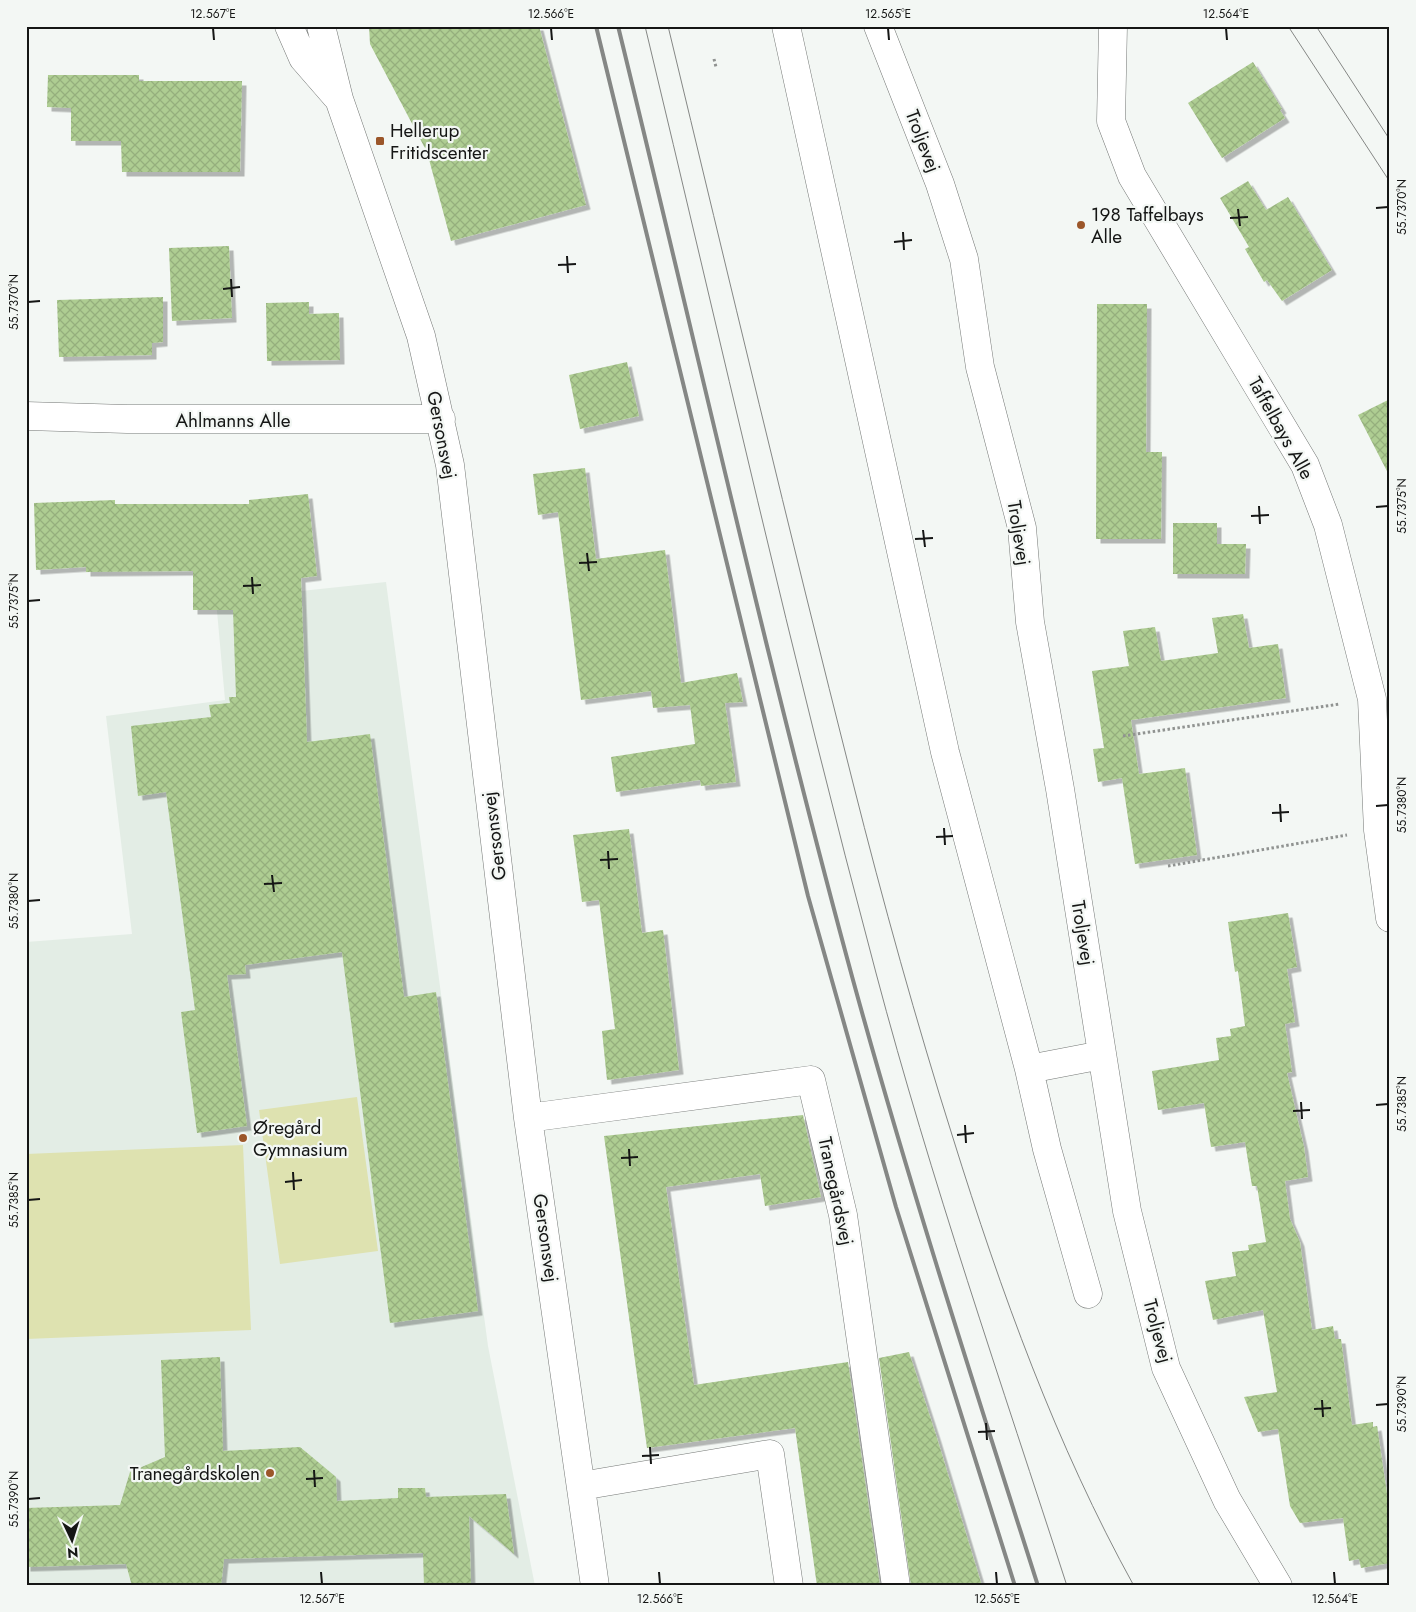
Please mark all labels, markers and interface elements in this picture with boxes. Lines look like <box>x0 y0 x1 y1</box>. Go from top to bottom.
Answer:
text: 12.567°E <box>190 5 236 23</box>
text: 12.566°E <box>528 5 574 23</box>
text: 12.565°E <box>865 5 911 23</box>
text: 12.564°E <box>1203 5 1249 23</box>
street label: Troljevej <box>899 106 947 176</box>
place label: Hellerup Fritidscenter <box>390 117 489 166</box>
marker: Hellerup Fritidscenter <box>374 135 386 147</box>
text: 55.7370°N <box>1393 179 1411 235</box>
place label: 198 Taffelbays Alle <box>1091 201 1204 250</box>
marker: 198 Taffelbays Alle <box>1075 219 1087 231</box>
text: 55.7370°N <box>5 274 23 330</box>
street label: Taffelbays Alle <box>1242 372 1320 484</box>
street label: Gersonsvej <box>420 389 464 481</box>
street label: Ahlmanns Alle <box>175 407 291 434</box>
text: 55.7375°N <box>1393 478 1411 534</box>
street label: Troljevej <box>1001 499 1037 567</box>
text: 55.7375°N <box>5 573 23 629</box>
text: 55.7380°N <box>1393 777 1411 833</box>
street label: Gersonsvej <box>475 790 513 882</box>
text: 55.7380°N <box>5 873 23 929</box>
street label: Troljevej <box>1065 899 1101 967</box>
text: 55.7385°N <box>1393 1076 1411 1132</box>
place label: Øregård Gymnasium <box>253 1114 348 1163</box>
marker: Øregård Gymnasium <box>237 1132 249 1144</box>
street label: Tranegårdsvej <box>811 1134 861 1248</box>
text: 55.7385°N <box>5 1172 23 1228</box>
street label: Gersonsvej <box>526 1192 566 1284</box>
street label: Troljevej <box>1137 1296 1179 1366</box>
text: 55.7390°N <box>1393 1376 1411 1432</box>
place label: Tranegårdskolen <box>130 1460 260 1487</box>
marker: Tranegårdskolen <box>264 1467 276 1479</box>
text: 55.7390°N <box>5 1471 23 1527</box>
north arrow <box>48 1514 98 1564</box>
text: N <box>67 1543 79 1563</box>
text: 12.567°E <box>299 1590 345 1608</box>
text: 12.566°E <box>637 1590 683 1608</box>
text: 12.565°E <box>974 1590 1020 1608</box>
text: 12.564°E <box>1312 1590 1358 1608</box>

